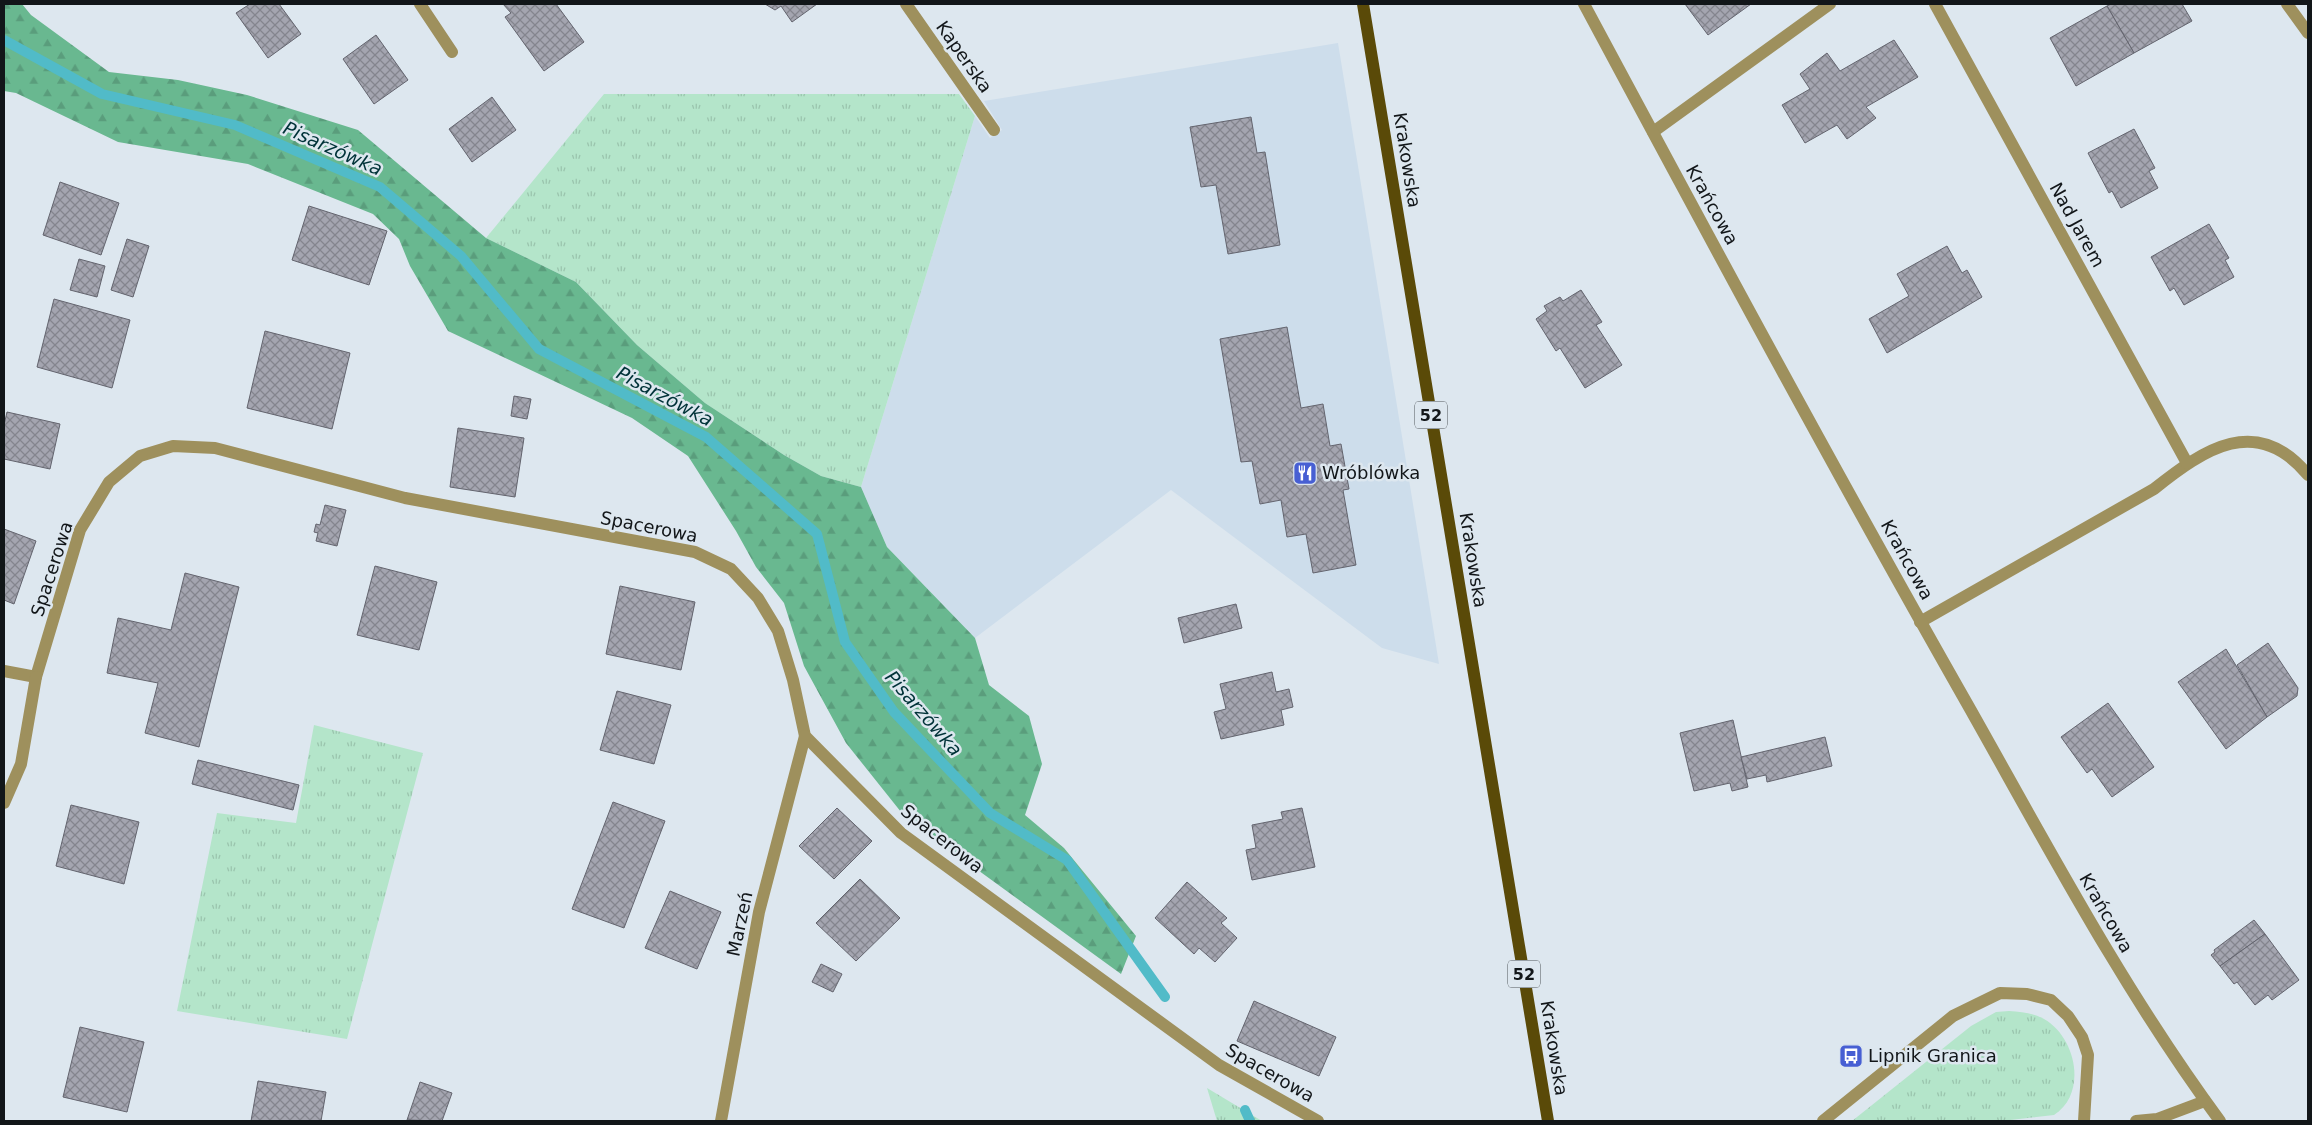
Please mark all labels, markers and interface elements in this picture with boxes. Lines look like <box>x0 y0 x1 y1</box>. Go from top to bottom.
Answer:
street label: Kaperska <box>932 17 997 97</box>
street label: Krakowska <box>1390 111 1425 209</box>
water label: Pisarzówka <box>280 116 386 180</box>
street label: Krańcowa <box>1682 161 1743 248</box>
street label: Nad Jarem <box>2046 179 2109 271</box>
water label: Pisarzówka <box>613 361 717 431</box>
road number: 52 <box>1415 402 1447 428</box>
restaurant icon: Wróblówka <box>1292 460 1318 486</box>
place label: Wróblówka <box>1322 462 1420 483</box>
street label: Spacerowa <box>599 507 700 546</box>
street label: Krakowska <box>1456 511 1491 609</box>
street label: Krańcowa <box>1877 516 1938 603</box>
street label: Spacerowa <box>26 519 77 619</box>
water label: Pisarzówka <box>881 666 967 760</box>
street label: Spacerowa <box>897 800 988 877</box>
street label: Krańcowa <box>2075 869 2138 956</box>
street label: Marzeń <box>722 889 757 958</box>
road number: 52 <box>1508 961 1540 988</box>
street label: Krakowska <box>1537 999 1572 1097</box>
street label: Spacerowa <box>1222 1039 1318 1106</box>
bus stop icon: Lipnik Granica <box>1838 1043 1864 1069</box>
place label: Lipnik Granica <box>1868 1045 1997 1066</box>

